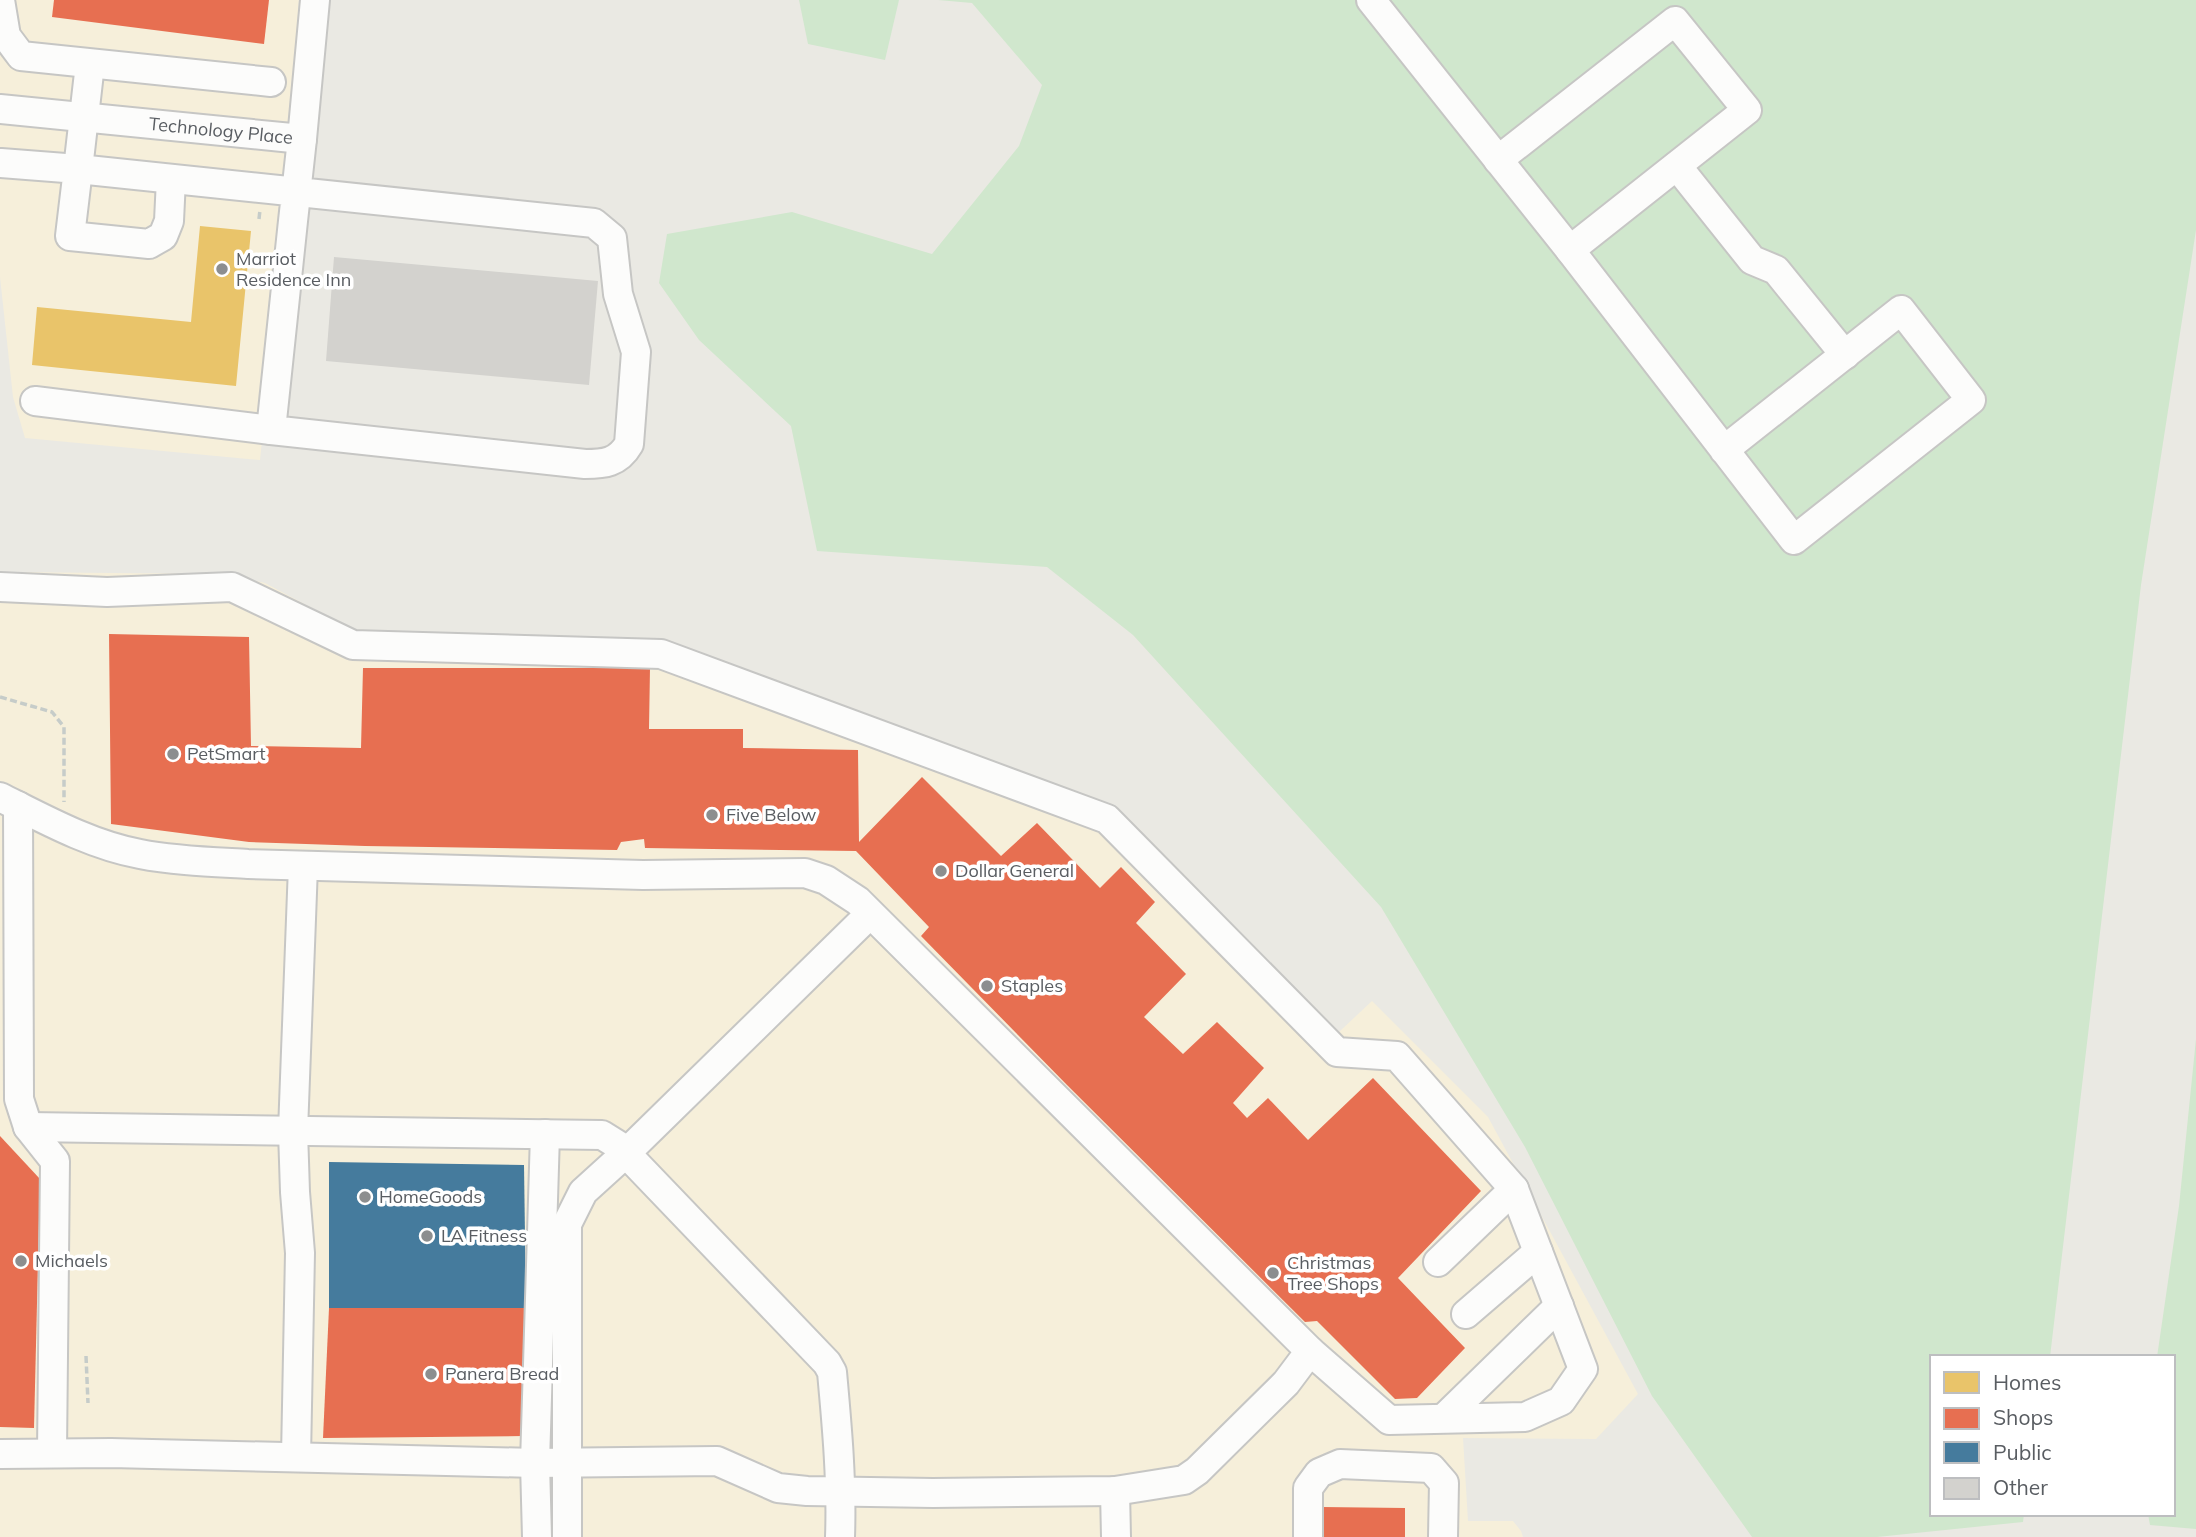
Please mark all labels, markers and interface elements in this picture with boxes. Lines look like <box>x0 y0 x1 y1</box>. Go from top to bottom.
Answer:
street label: Technology Place <box>148 112 294 149</box>
place label: Marriot Residence Inn <box>236 247 351 291</box>
marker: Marriot Residence Inn <box>214 261 230 277</box>
place label: PetSmart <box>187 742 266 765</box>
marker: PetSmart <box>165 746 181 762</box>
place label: Five Below <box>726 803 817 826</box>
marker: Five Below <box>704 807 720 823</box>
place label: Dollar General <box>955 859 1074 882</box>
marker: Dollar General <box>933 863 949 879</box>
place label: Staples <box>1001 974 1063 997</box>
marker: Staples <box>979 978 995 994</box>
place label: HomeGoods <box>379 1185 482 1208</box>
marker: HomeGoods <box>357 1189 373 1205</box>
place label: LA Fitness <box>441 1224 527 1247</box>
marker: LA Fitness <box>419 1228 435 1244</box>
place label: Michaels <box>35 1249 108 1272</box>
place label: Christmas Tree Shops <box>1287 1251 1379 1295</box>
marker: Michaels <box>13 1253 29 1269</box>
marker: Christmas Tree Shops <box>1265 1265 1281 1281</box>
legend <box>1930 1355 2175 1516</box>
place label: Panera Bread <box>445 1362 559 1385</box>
marker: Panera Bread <box>423 1366 439 1382</box>
text: Homes <box>1993 1369 2061 1395</box>
text: Shops <box>1993 1404 2053 1430</box>
text: Public <box>1993 1439 2052 1465</box>
text: Other <box>1993 1474 2048 1500</box>

